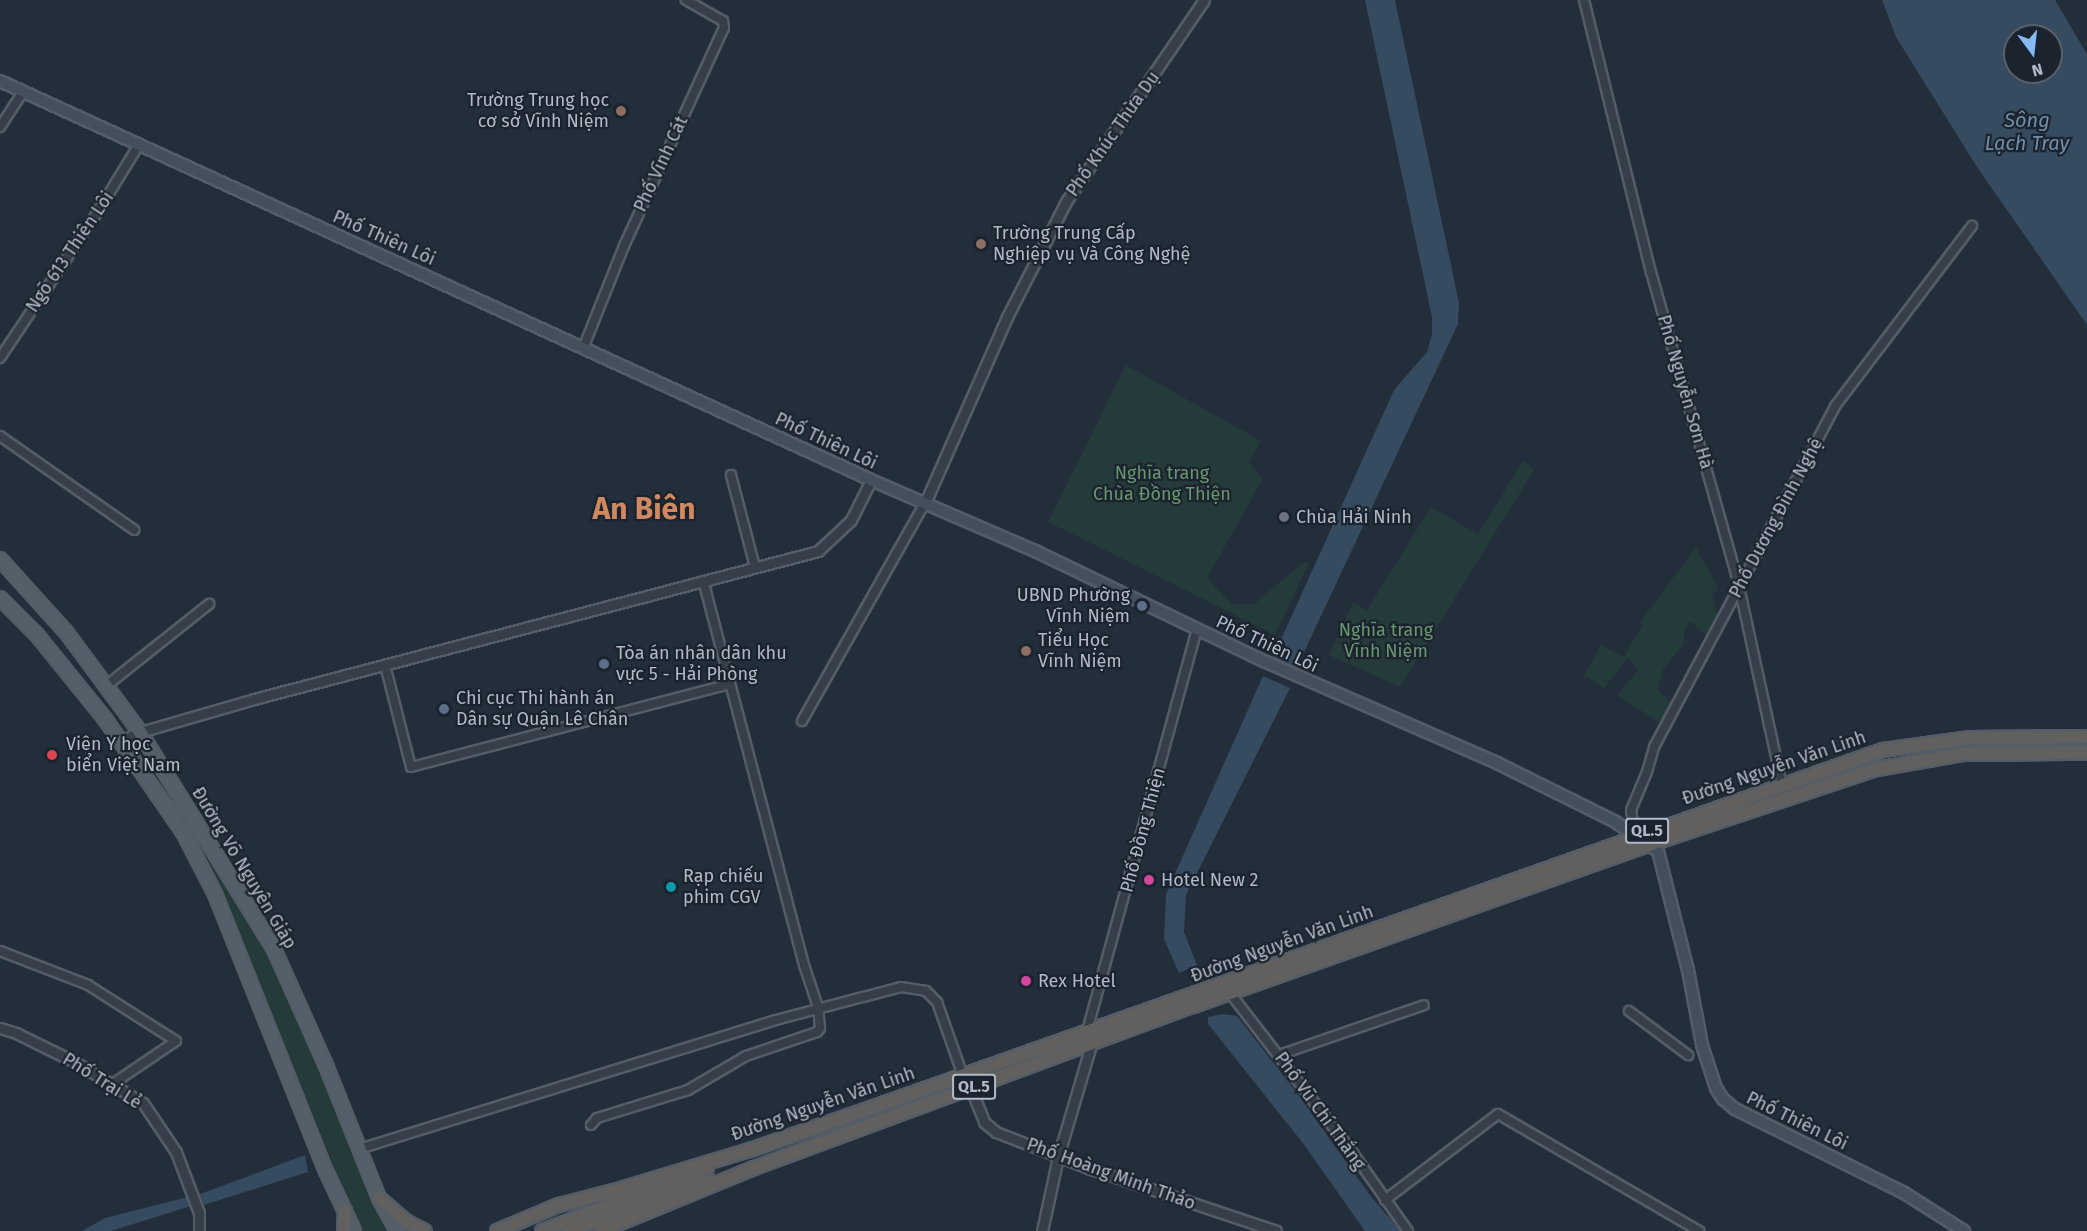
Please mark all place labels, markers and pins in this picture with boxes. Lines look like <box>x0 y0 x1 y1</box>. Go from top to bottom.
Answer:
place label: Trường Trung học cơ sở Vĩnh Niệm <box>467 90 609 132</box>
marker: Trường Trung học cơ sở Vĩnh Niệm <box>614 104 628 118</box>
place label: Trường Trung Cấp Nghiệp vụ Và Công Nghệ <box>993 223 1190 266</box>
marker: Trường Trung Cấp Nghiệp vụ Và Công Nghệ <box>974 237 988 251</box>
place label: Chùa Hải Ninh <box>1296 506 1412 528</box>
marker: Chùa Hải Ninh <box>1277 510 1291 524</box>
place label: UBND Phường Vĩnh Niệm <box>1017 585 1130 628</box>
marker: UBND Phường Vĩnh Niệm <box>1135 599 1149 613</box>
place label: Tiểu Học Vĩnh Niệm <box>1038 630 1122 672</box>
place label: Tòa án nhân dân khu vực 5 - Hải Phòng <box>616 643 787 686</box>
marker: Tiểu Học Vĩnh Niệm <box>1019 644 1033 658</box>
marker: Tòa án nhân dân khu vực 5 - Hải Phòng <box>597 657 611 671</box>
place label: Chi cục Thi hành án Dân sự Quận Lê Chân <box>456 688 628 730</box>
marker: Chi cục Thi hành án Dân sự Quận Lê Chân <box>437 702 451 716</box>
place label: Viện Y học biển Việt Nam <box>66 734 181 777</box>
marker: Viện Y học biển Việt Nam <box>43 746 61 764</box>
place label: Rạp chiếu phim CGV <box>683 866 763 908</box>
place label: Hotel New 2 <box>1161 869 1259 891</box>
marker: Hotel New 2 <box>1142 873 1156 887</box>
marker: Rạp chiếu phim CGV <box>664 880 678 894</box>
place label: Rex Hotel <box>1038 970 1116 992</box>
marker: Rex Hotel <box>1019 974 1033 988</box>

